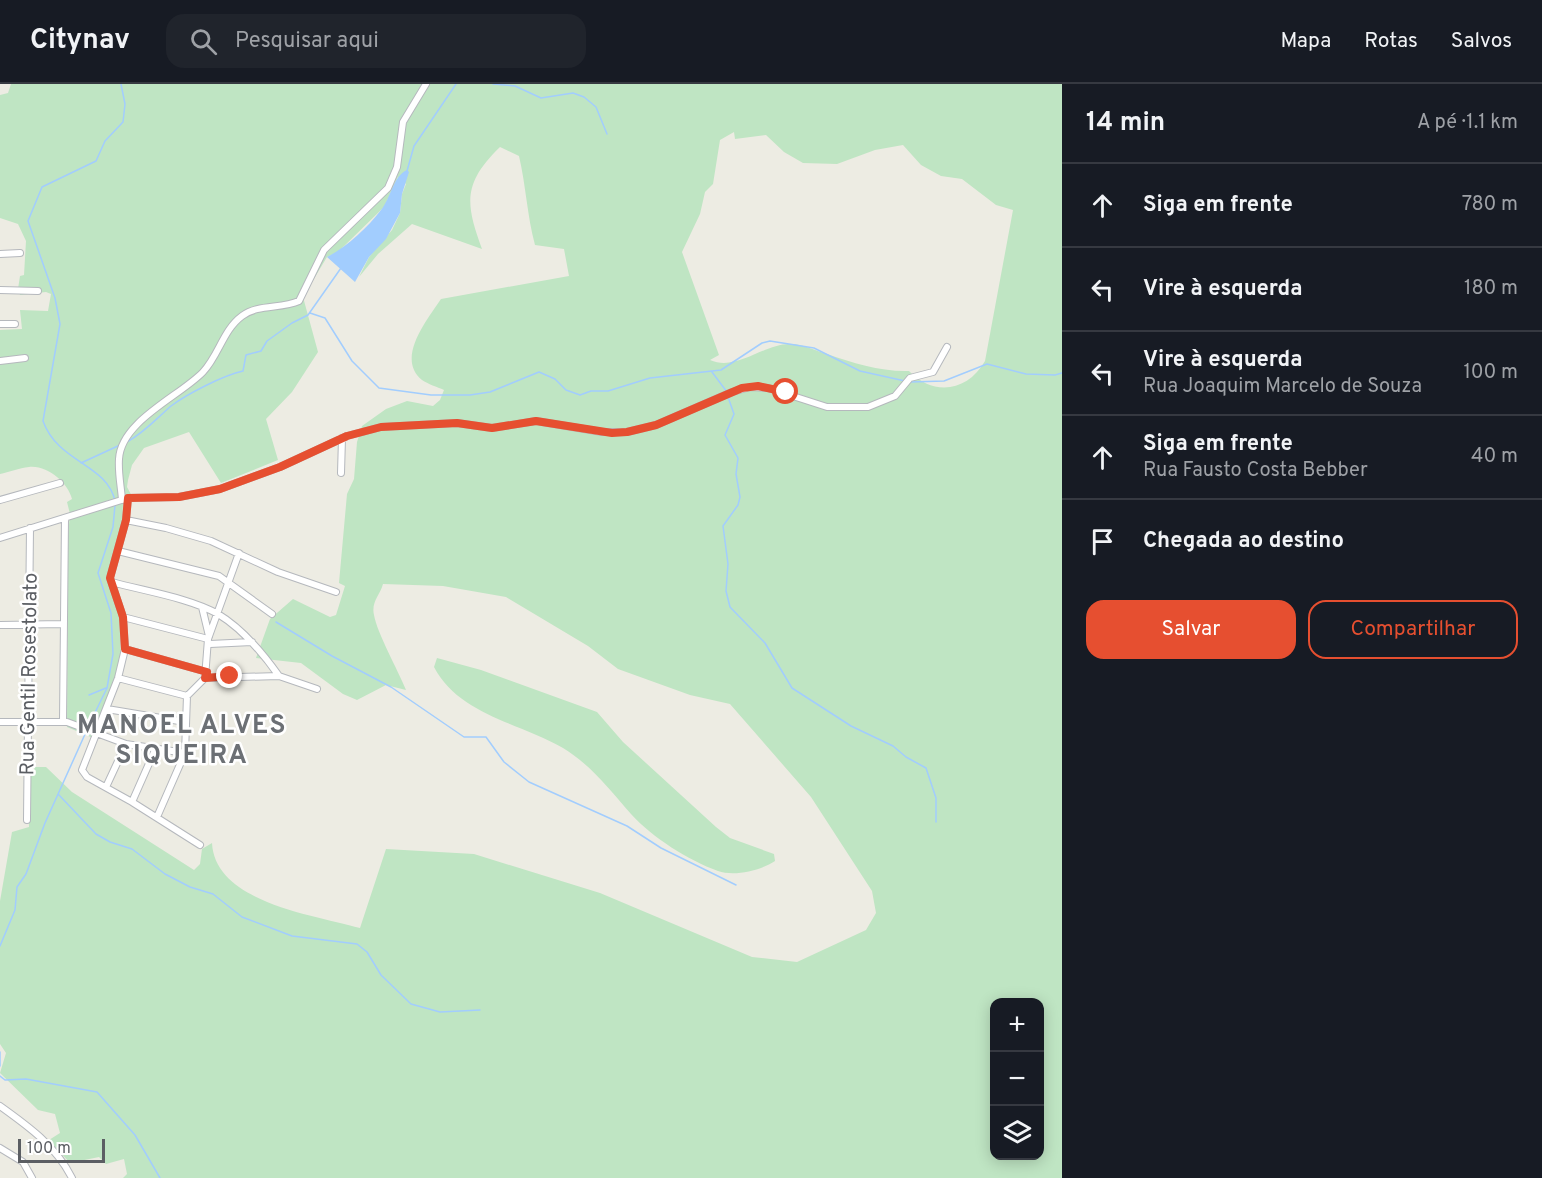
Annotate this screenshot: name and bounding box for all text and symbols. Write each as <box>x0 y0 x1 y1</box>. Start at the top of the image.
search box <box>166 14 586 68</box>
text: Citynav <box>30 23 130 59</box>
icon: search <box>187 25 220 58</box>
text: Pesquisar aqui <box>235 28 379 55</box>
text: Mapa <box>1281 28 1331 55</box>
text: Rotas <box>1364 28 1418 55</box>
text: Salvos <box>1451 28 1512 55</box>
text: 14 min <box>1086 107 1165 140</box>
text: A pé · 1.1 km <box>1417 110 1518 136</box>
icon: ahead <box>1086 189 1119 222</box>
text: Siga em frente <box>1143 192 1293 219</box>
text: 780 m <box>1462 192 1518 218</box>
icon: left <box>1086 273 1119 306</box>
text: Vire à esquerda <box>1143 276 1302 303</box>
text: 180 m <box>1464 276 1518 302</box>
text: Vire à esquerda <box>1143 347 1302 374</box>
icon: left <box>1086 357 1119 390</box>
text: 100 m <box>1463 360 1518 386</box>
text: Rua Joaquim Marcelo de Souza <box>1143 374 1422 400</box>
route start <box>772 378 798 404</box>
text: Siga em frente <box>1143 431 1293 458</box>
icon: ahead <box>1086 441 1119 474</box>
text: 40 m <box>1471 444 1518 470</box>
text: Rua Fausto Costa Bebber <box>1143 458 1368 484</box>
icon: arrive <box>1086 525 1119 558</box>
text: Chegada ao destino <box>1143 528 1344 555</box>
street label: Rua Gentil Rosestolato <box>15 572 45 776</box>
button: Salvar <box>1086 600 1296 659</box>
button: Compartilhar <box>1308 600 1518 659</box>
route end <box>216 662 242 688</box>
district label: MANOEL ALVES SIQUEIRA <box>77 710 287 773</box>
map controls <box>990 998 1044 1160</box>
button: + <box>990 998 1044 1052</box>
button: − <box>990 1052 1044 1106</box>
button: layers <box>990 1106 1044 1160</box>
scale bar <box>18 1136 105 1164</box>
text: 100 m <box>27 1139 71 1159</box>

